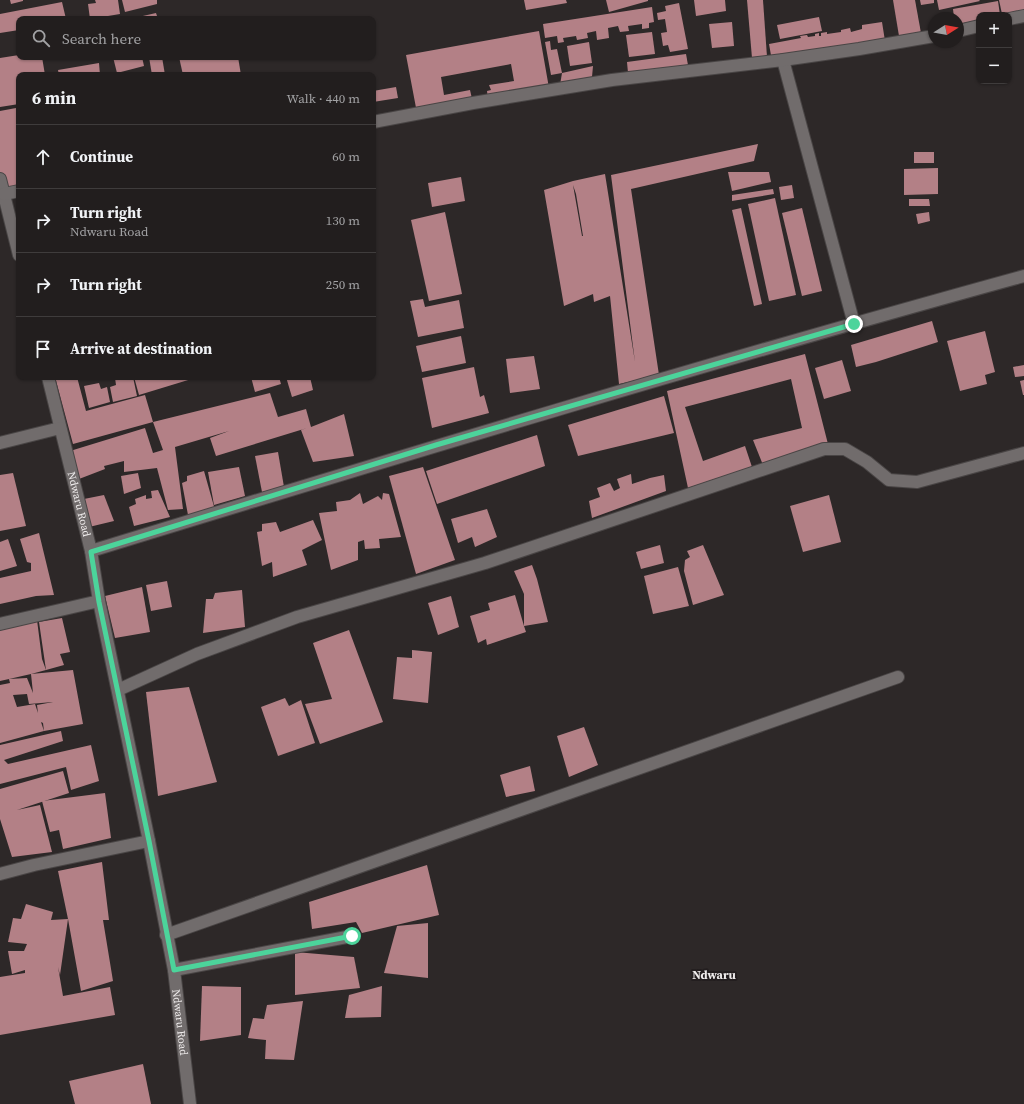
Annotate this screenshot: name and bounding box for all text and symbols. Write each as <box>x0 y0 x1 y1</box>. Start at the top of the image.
north arrow <box>928 12 964 48</box>
map controls <box>976 12 1012 84</box>
button: + <box>976 12 1012 48</box>
search box <box>16 16 376 60</box>
icon: search <box>30 27 52 49</box>
text: Search here <box>62 28 141 49</box>
button: − <box>976 48 1012 84</box>
text: 6 min <box>32 86 76 110</box>
text: Walk · 440 m <box>287 90 360 107</box>
icon: ahead <box>32 146 54 168</box>
text: Continue <box>70 146 133 167</box>
text: 60 m <box>332 148 360 165</box>
text: Turn right <box>70 202 142 223</box>
icon: right <box>32 210 54 232</box>
text: 130 m <box>326 212 360 229</box>
text: Ndwaru Road <box>70 223 148 240</box>
icon: right <box>32 274 54 296</box>
text: Turn right <box>70 274 142 295</box>
text: 250 m <box>326 276 360 293</box>
route end <box>845 315 863 333</box>
icon: arrive <box>32 338 54 360</box>
text: Arrive at destination <box>70 338 212 359</box>
street label: Ndwaru Road <box>64 470 95 539</box>
route start <box>343 927 361 945</box>
district label: Ndwaru <box>692 967 737 983</box>
street label: Ndwaru Road <box>169 988 192 1057</box>

